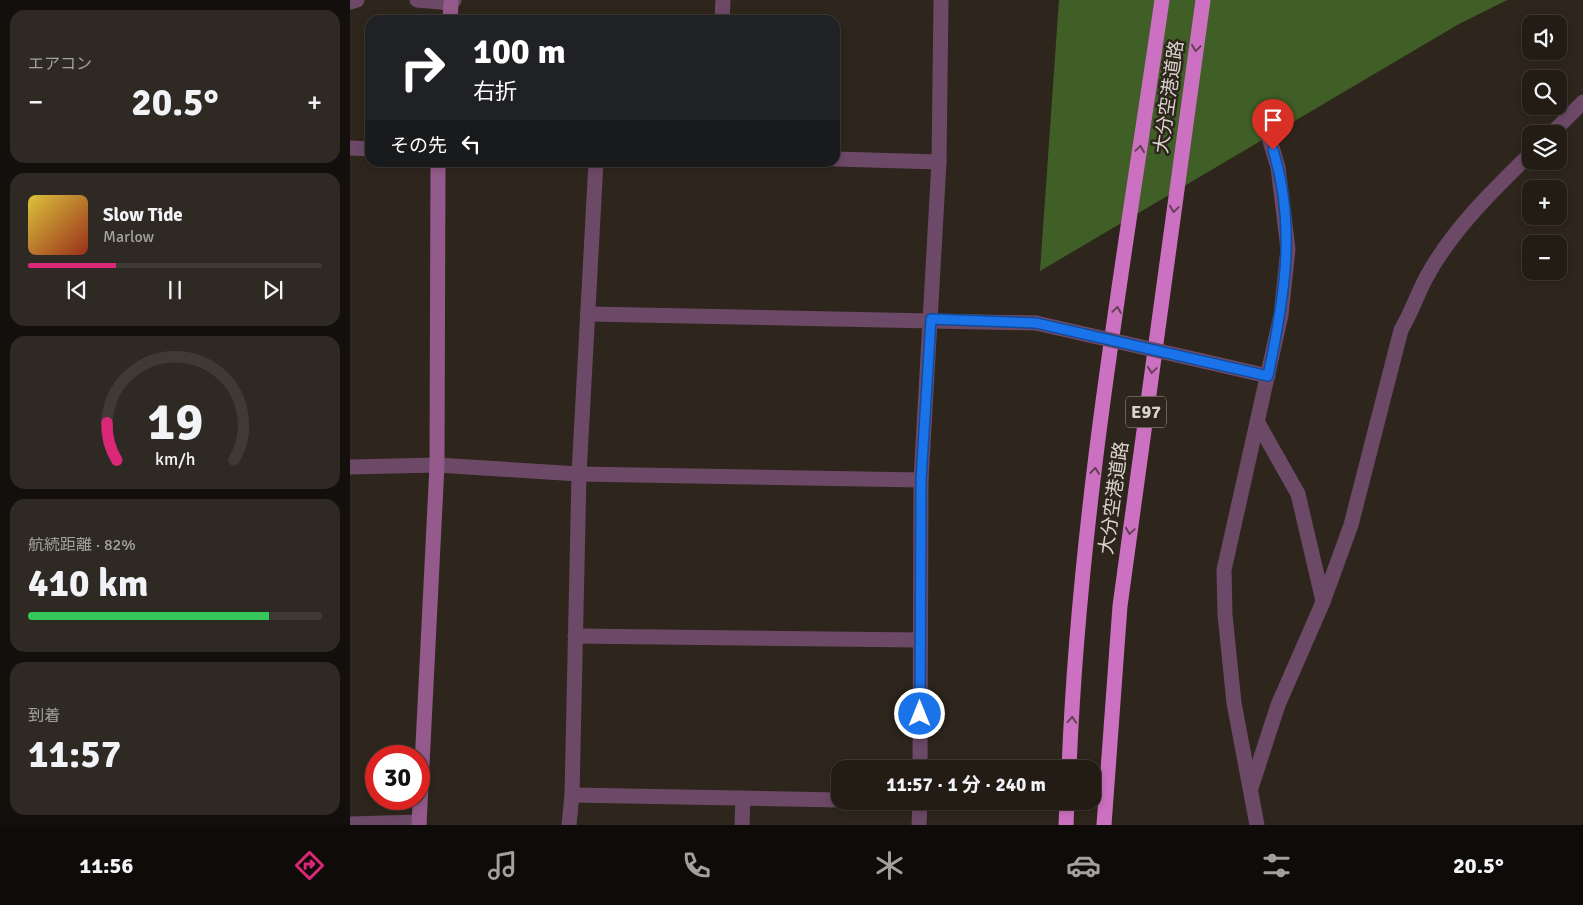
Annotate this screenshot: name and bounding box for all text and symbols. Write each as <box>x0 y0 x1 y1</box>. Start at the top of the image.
map controls <box>1522 15 1567 280</box>
button: sound <box>1522 15 1567 60</box>
text: 100 m <box>473 30 566 73</box>
icon: right <box>390 35 455 100</box>
street label: 大分空港道路 <box>1149 39 1189 155</box>
one-way arrow <box>1192 44 1202 53</box>
text: エアコン <box>28 54 92 74</box>
button: search <box>1522 70 1567 115</box>
text: 右折 <box>473 78 517 105</box>
text: 20.5° <box>131 79 219 126</box>
text: − <box>28 85 43 119</box>
text: + <box>307 85 322 119</box>
pin <box>1252 99 1294 150</box>
icon: arrive <box>1259 106 1287 134</box>
button: layers <box>1522 125 1567 170</box>
icon: left <box>457 130 485 158</box>
text: その先 <box>390 134 447 158</box>
one-way arrow <box>1135 145 1145 154</box>
button: + <box>1522 180 1567 225</box>
text: Slow Tide <box>103 203 183 227</box>
one-way arrow <box>1169 206 1180 214</box>
text: Marlow <box>103 227 154 247</box>
button: − <box>1522 235 1567 280</box>
icon: previous <box>63 276 91 304</box>
icon: pause <box>161 276 189 304</box>
icon: next <box>259 276 287 304</box>
one-way arrow <box>1111 306 1121 315</box>
one-way arrow <box>1147 366 1157 374</box>
text: 19 <box>147 390 203 454</box>
road number: E97 <box>1126 397 1166 428</box>
street label: 大分空港道路 <box>1094 440 1134 556</box>
text: km/h <box>155 448 195 470</box>
one-way arrow <box>1089 467 1100 475</box>
one-way arrow <box>1125 528 1136 536</box>
text: 航続距離 · 82% <box>28 535 136 555</box>
text: 410 km <box>28 560 149 607</box>
position arrow <box>893 687 945 739</box>
text: 到着 <box>28 706 60 726</box>
one-way arrow <box>1066 716 1077 724</box>
text: 11:57 <box>28 731 121 778</box>
speed limit sign: 30 <box>365 745 430 810</box>
text: 11:57 · 1 分 · 240 m <box>886 773 1046 797</box>
icon: directions <box>292 848 327 883</box>
icon: music <box>485 848 520 883</box>
icon: phone <box>679 848 714 883</box>
icon: climate <box>872 848 907 883</box>
icon: car <box>1066 848 1101 883</box>
icon: filters <box>1259 848 1294 883</box>
text: 11:56 <box>79 852 133 879</box>
text: 20.5° <box>1453 852 1504 879</box>

